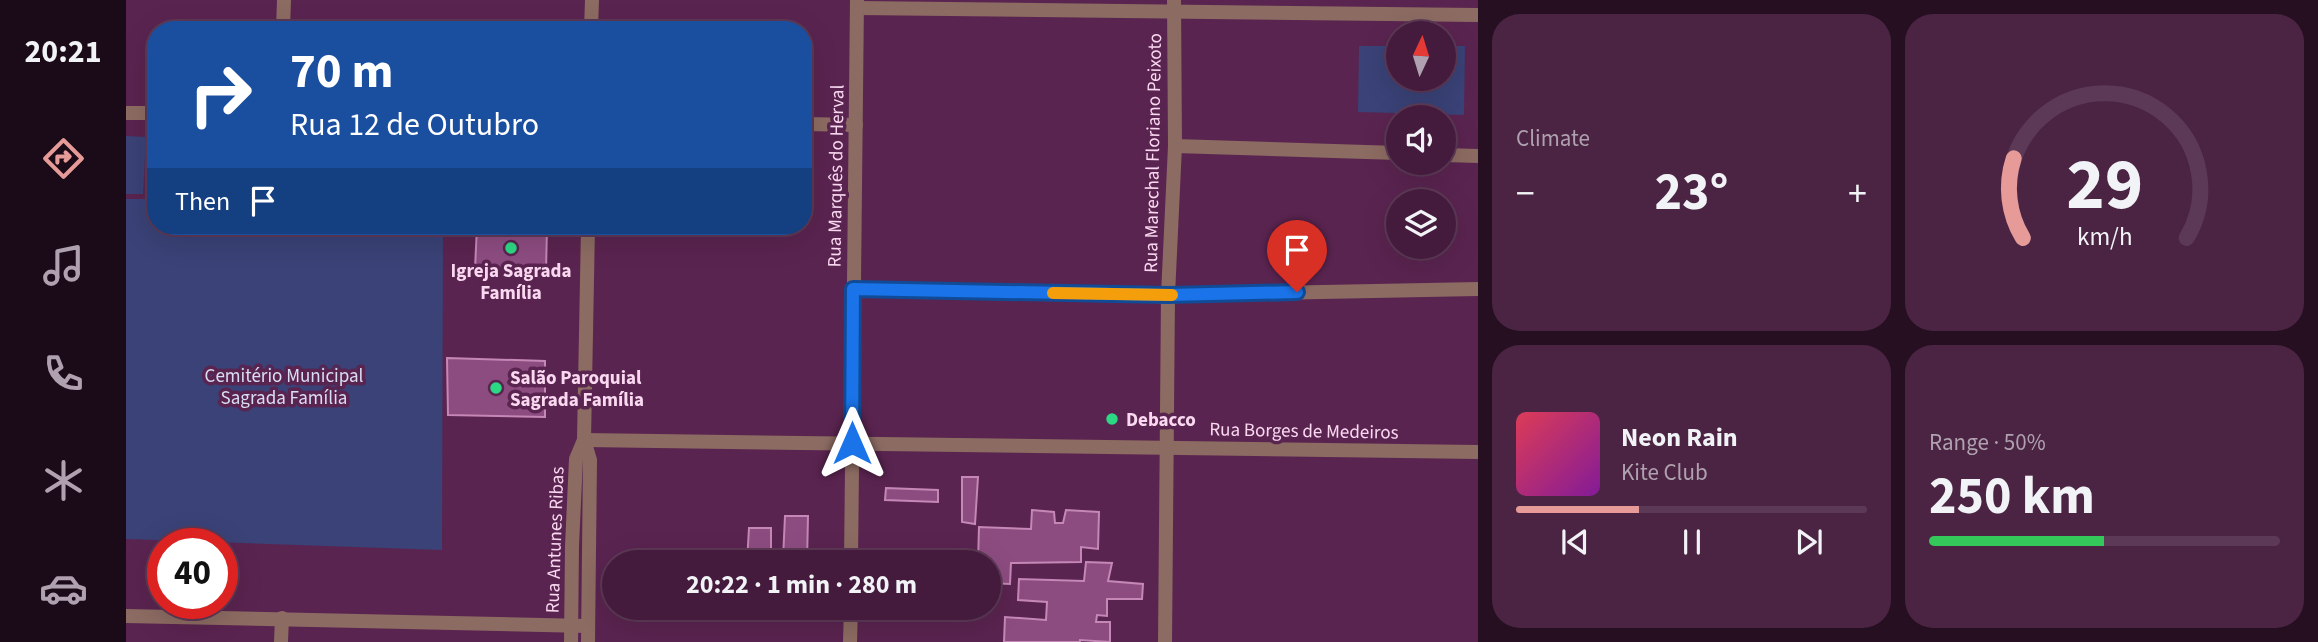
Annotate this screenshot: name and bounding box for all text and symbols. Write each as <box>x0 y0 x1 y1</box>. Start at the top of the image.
north arrow <box>1386 21 1456 91</box>
map controls <box>1386 21 1456 259</box>
text: 20:21 <box>24 29 102 75</box>
street label: Rua Marechal Floriano Peixoto <box>1138 33 1169 273</box>
text: 70 m <box>290 37 394 107</box>
icon: right <box>175 49 266 140</box>
street label: Rua Marquês do Herval <box>821 84 852 268</box>
text: Rua 12 de Outubro <box>290 102 539 148</box>
button: sound <box>1386 105 1456 175</box>
text: Climate <box>1516 122 1590 155</box>
icon: directions <box>39 134 88 183</box>
text: 29 <box>2066 134 2143 238</box>
text: 23° <box>1655 156 1728 230</box>
text: − <box>1516 167 1535 221</box>
text: + <box>1848 167 1867 221</box>
icon: arrive <box>244 182 282 220</box>
text: Then <box>175 183 230 220</box>
button: layers <box>1386 189 1456 259</box>
text: km/h <box>2077 219 2132 255</box>
pin <box>1267 220 1327 292</box>
icon: arrive <box>1278 231 1316 269</box>
marker: Igreja Sagrada Família <box>503 240 519 256</box>
icon: music <box>39 241 88 290</box>
place label: Igreja Sagrada Família <box>451 258 571 307</box>
icon: phone <box>39 349 88 398</box>
park label: Cemitério Municipal Sagrada Família <box>205 363 364 412</box>
place label: Salão Paroquial Sagrada Família <box>510 365 644 414</box>
marker: Salão Paroquial Sagrada Família <box>488 380 504 396</box>
position arrow <box>815 406 889 480</box>
place label: Debacco <box>1126 407 1196 434</box>
marker: Debacco <box>1104 411 1120 427</box>
street label: Rua Borges de Medeiros <box>1209 416 1399 447</box>
text: Neon Rain <box>1621 419 1738 456</box>
text: Range · 50% <box>1929 426 2046 459</box>
icon: climate <box>39 456 88 505</box>
text: Kite Club <box>1621 456 1708 489</box>
text: 250 km <box>1929 460 2095 534</box>
street label: Rua Antunes Ribas <box>539 466 572 614</box>
icon: previous <box>1556 523 1594 561</box>
icon: pause <box>1673 523 1711 561</box>
icon: next <box>1790 523 1828 561</box>
speed limit sign: 40 <box>147 528 238 619</box>
icon: car <box>39 564 88 613</box>
text: 20:22 · 1 min · 280 m <box>686 566 917 603</box>

